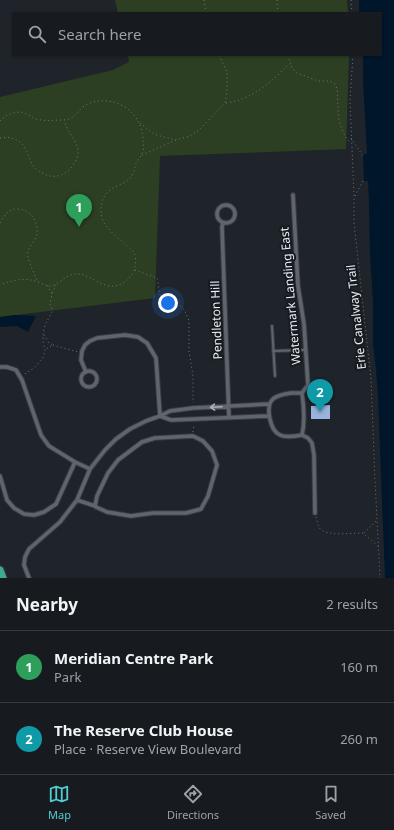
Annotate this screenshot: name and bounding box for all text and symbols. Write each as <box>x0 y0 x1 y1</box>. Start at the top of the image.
search box <box>12 12 382 56</box>
icon: search <box>26 23 48 45</box>
text: Search here <box>58 24 141 44</box>
pin: 1 <box>66 194 92 227</box>
street label: Watermark Landing East <box>275 226 305 366</box>
street label: Erie Canalway Trail <box>342 264 370 370</box>
street label: Pendleton Hill <box>206 280 226 360</box>
your location <box>158 293 178 313</box>
pin: 2 <box>307 379 333 412</box>
one-way arrow <box>210 403 223 410</box>
text: Nearby <box>16 593 78 616</box>
text: 2 results <box>326 595 378 613</box>
text: Meridian Centre Park <box>54 648 213 668</box>
text: 1 <box>25 658 33 676</box>
text: 160 m <box>340 658 378 676</box>
text: Park <box>54 668 81 686</box>
text: The Reserve Club House <box>54 720 233 740</box>
text: 2 <box>25 730 33 748</box>
text: 260 m <box>340 730 378 748</box>
text: Place · Reserve View Boulevard <box>54 740 242 758</box>
tab: Map <box>48 783 71 822</box>
tab: Directions <box>167 783 219 822</box>
tab: Saved <box>315 783 346 822</box>

